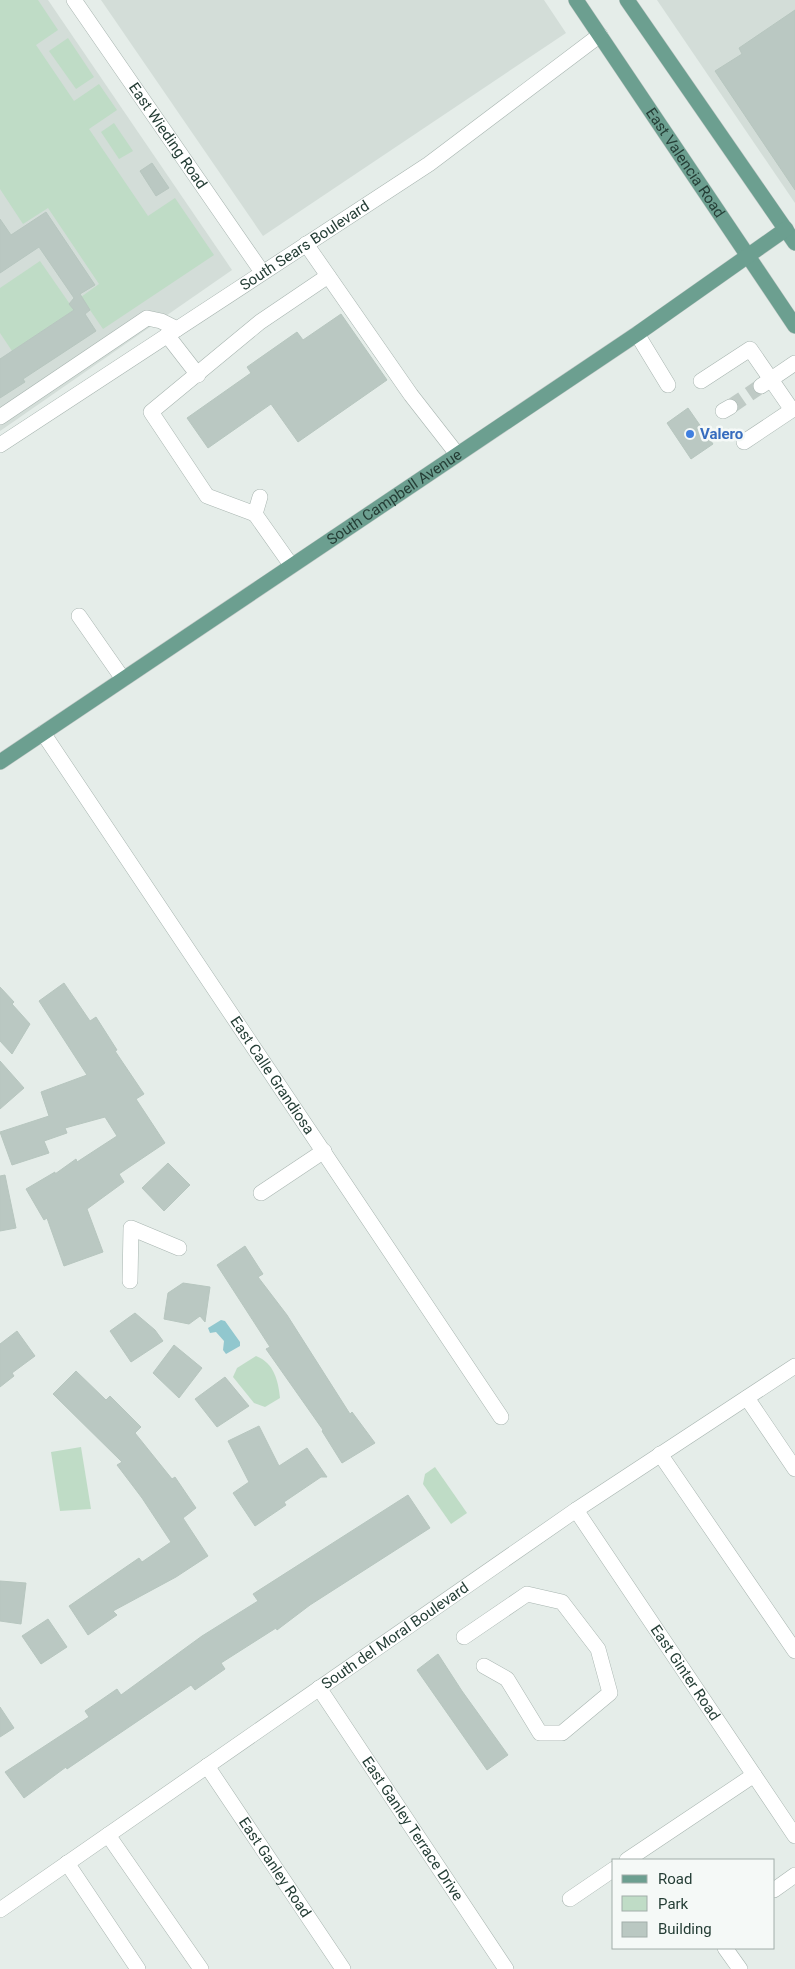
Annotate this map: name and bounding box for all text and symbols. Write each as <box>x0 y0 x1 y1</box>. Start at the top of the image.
street label: East Wieding Road <box>125 79 211 192</box>
street label: East Valencia Road <box>642 104 729 221</box>
street label: South Sears Boulevard <box>237 197 372 294</box>
place label: Valero <box>700 425 743 443</box>
marker: Valero <box>684 428 696 440</box>
street label: South Campbell Avenue <box>323 445 465 549</box>
street label: East Calle Grandiosa <box>226 1013 318 1138</box>
street label: South del Moral Boulevard <box>318 1578 472 1693</box>
street label: East Ginter Road <box>647 1621 724 1724</box>
street label: East Ganley Terrace Drive <box>358 1753 467 1904</box>
street label: East Ganley Road <box>235 1814 315 1921</box>
legend <box>612 1859 775 1949</box>
text: Road <box>658 1870 692 1888</box>
text: Park <box>658 1895 689 1913</box>
text: Building <box>658 1920 712 1938</box>

